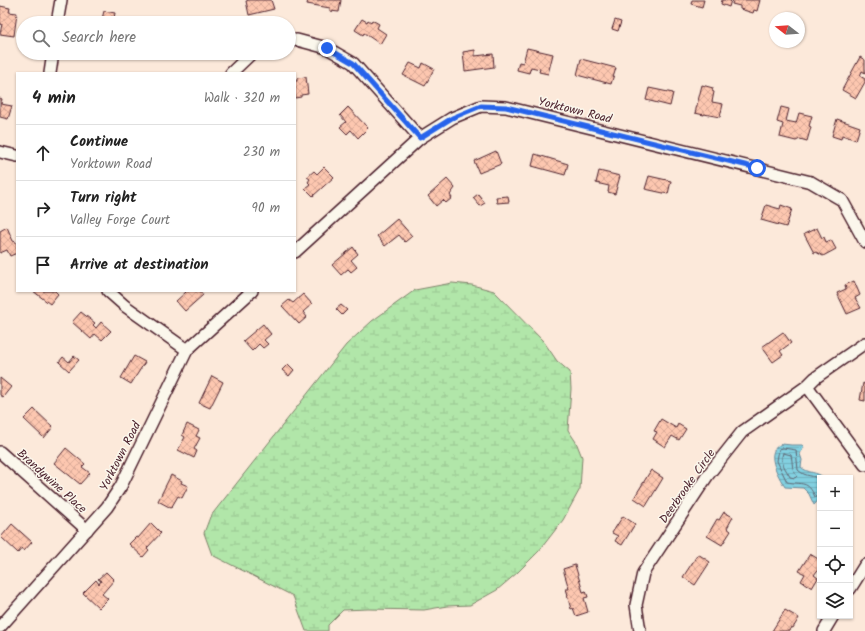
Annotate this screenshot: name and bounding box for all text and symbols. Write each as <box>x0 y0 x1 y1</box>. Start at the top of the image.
north arrow <box>769 12 805 48</box>
search box <box>16 16 296 60</box>
text: Search here <box>62 26 136 50</box>
icon: search <box>30 27 52 49</box>
route end <box>318 39 336 57</box>
text: 4 min <box>32 85 76 112</box>
text: Walk · 320 m <box>204 88 280 109</box>
street label: Yorktown Road <box>536 92 615 129</box>
text: Continue <box>70 130 128 154</box>
icon: ahead <box>32 142 54 164</box>
text: 230 m <box>243 142 280 163</box>
text: Yorktown Road <box>70 154 152 175</box>
route start <box>748 159 766 177</box>
text: Turn right <box>70 186 137 210</box>
icon: right <box>32 198 54 220</box>
text: 90 m <box>252 198 280 219</box>
text: Valley Forge Court <box>70 210 170 231</box>
text: Arrive at destination <box>70 253 209 277</box>
icon: arrive <box>32 254 54 276</box>
street label: Yorktown Road <box>95 417 146 494</box>
street label: Brandywine Place <box>12 445 91 518</box>
street label: Deerbrooke Circle <box>655 445 721 527</box>
map controls <box>817 475 853 619</box>
button: + <box>817 475 853 511</box>
button: − <box>817 511 853 547</box>
button: locate <box>817 547 853 583</box>
button: layers <box>817 583 853 619</box>

